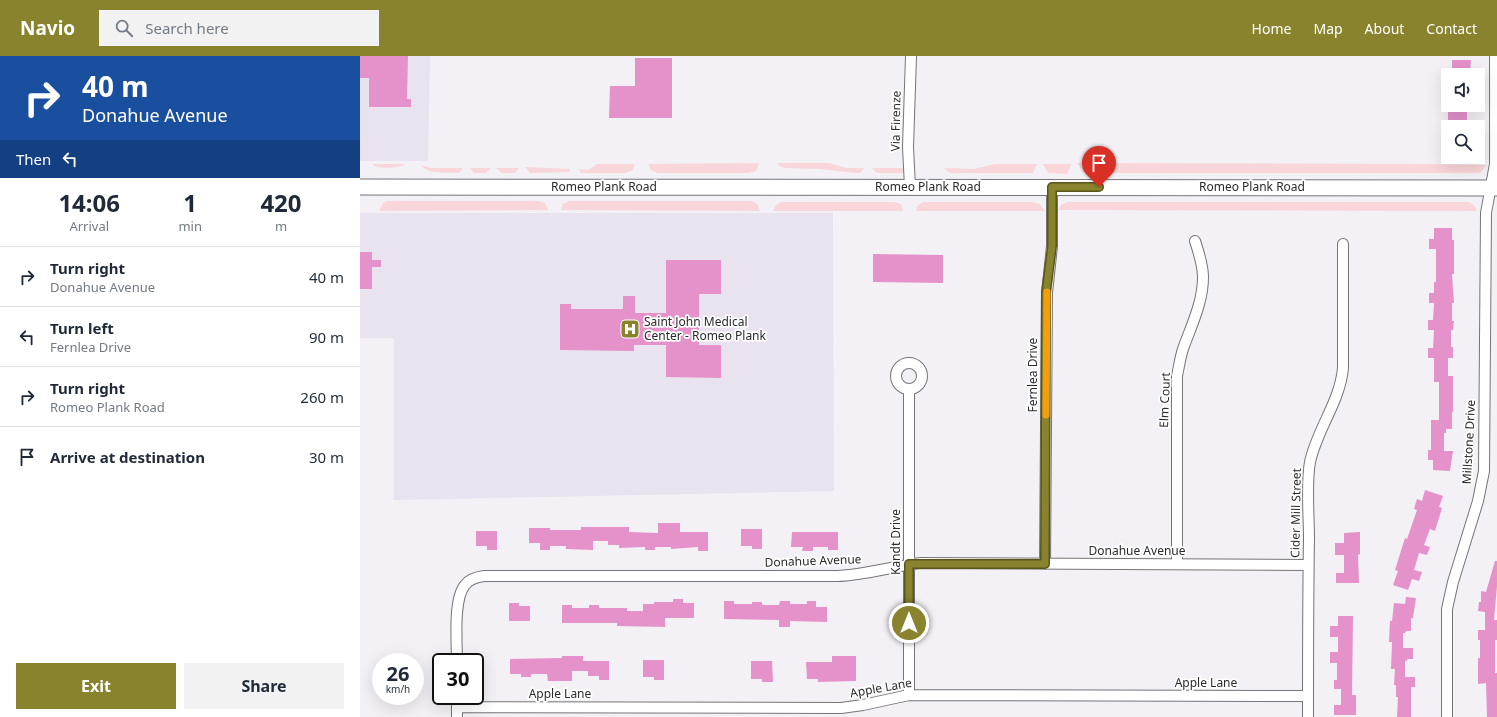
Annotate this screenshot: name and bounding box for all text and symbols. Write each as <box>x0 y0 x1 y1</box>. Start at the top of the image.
search box <box>99 10 379 46</box>
text: Navio <box>20 15 75 41</box>
icon: search <box>113 17 135 39</box>
text: Search here <box>145 18 229 38</box>
text: Home <box>1252 19 1291 38</box>
text: Map <box>1313 19 1343 38</box>
text: About <box>1365 19 1404 38</box>
text: Contact <box>1426 19 1477 38</box>
text: 40 m <box>82 67 149 105</box>
map controls <box>1441 68 1485 164</box>
button: sound <box>1441 68 1485 112</box>
icon: right <box>16 72 68 124</box>
street label: Via Firenze <box>886 90 905 152</box>
text: Donahue Avenue <box>82 103 228 127</box>
button: search <box>1441 120 1485 164</box>
pin <box>1082 146 1116 187</box>
icon: left <box>59 148 81 170</box>
text: Then <box>16 149 51 169</box>
icon: arrive <box>1088 152 1110 174</box>
street label: Romeo Plank Road <box>551 178 657 195</box>
street label: Romeo Plank Road <box>875 178 981 195</box>
street label: Romeo Plank Road <box>1199 178 1305 195</box>
text: 14:06 <box>58 186 120 219</box>
text: 1 <box>183 186 197 219</box>
text: 420 <box>260 186 302 219</box>
text: Arrival <box>69 217 109 235</box>
text: min <box>178 217 202 235</box>
text: m <box>275 217 287 235</box>
text: Turn right <box>50 258 125 278</box>
icon: right <box>16 266 38 288</box>
text: 40 m <box>309 267 344 287</box>
text: Donahue Avenue <box>50 278 155 296</box>
place label: Saint John Medical Center - Romeo Plank <box>644 313 767 344</box>
text: Turn left <box>50 318 114 338</box>
hospital icon: Saint John Medical Center - Romeo Plank <box>619 318 641 340</box>
icon: left <box>16 326 38 348</box>
text: 90 m <box>309 327 344 347</box>
street label: Fernlea Drive <box>1024 337 1041 412</box>
text: Fernlea Drive <box>50 338 131 356</box>
street label: Elm Court <box>1155 371 1174 428</box>
text: Turn right <box>50 378 125 398</box>
icon: right <box>16 386 38 408</box>
text: 260 m <box>300 387 344 407</box>
text: Romeo Plank Road <box>50 398 165 416</box>
street label: Millstone Drive <box>1458 399 1479 485</box>
icon: arrive <box>16 446 38 468</box>
text: Arrive at destination <box>50 447 205 467</box>
text: 30 m <box>309 447 344 467</box>
street label: Cider Mill Street <box>1286 467 1305 558</box>
street label: Kandt Drive <box>887 509 904 575</box>
street label: Donahue Avenue <box>1088 542 1186 559</box>
street label: Donahue Avenue <box>764 550 862 571</box>
position arrow <box>888 602 930 644</box>
speed limit sign: 30 <box>432 653 484 705</box>
text: 26 <box>387 660 409 687</box>
button: Exit <box>16 663 176 709</box>
button: Share <box>184 663 344 709</box>
street label: Apple Lane <box>849 674 913 701</box>
street label: Apple Lane <box>1175 674 1238 691</box>
text: km/h <box>386 682 410 696</box>
street label: Apple Lane <box>529 685 592 702</box>

